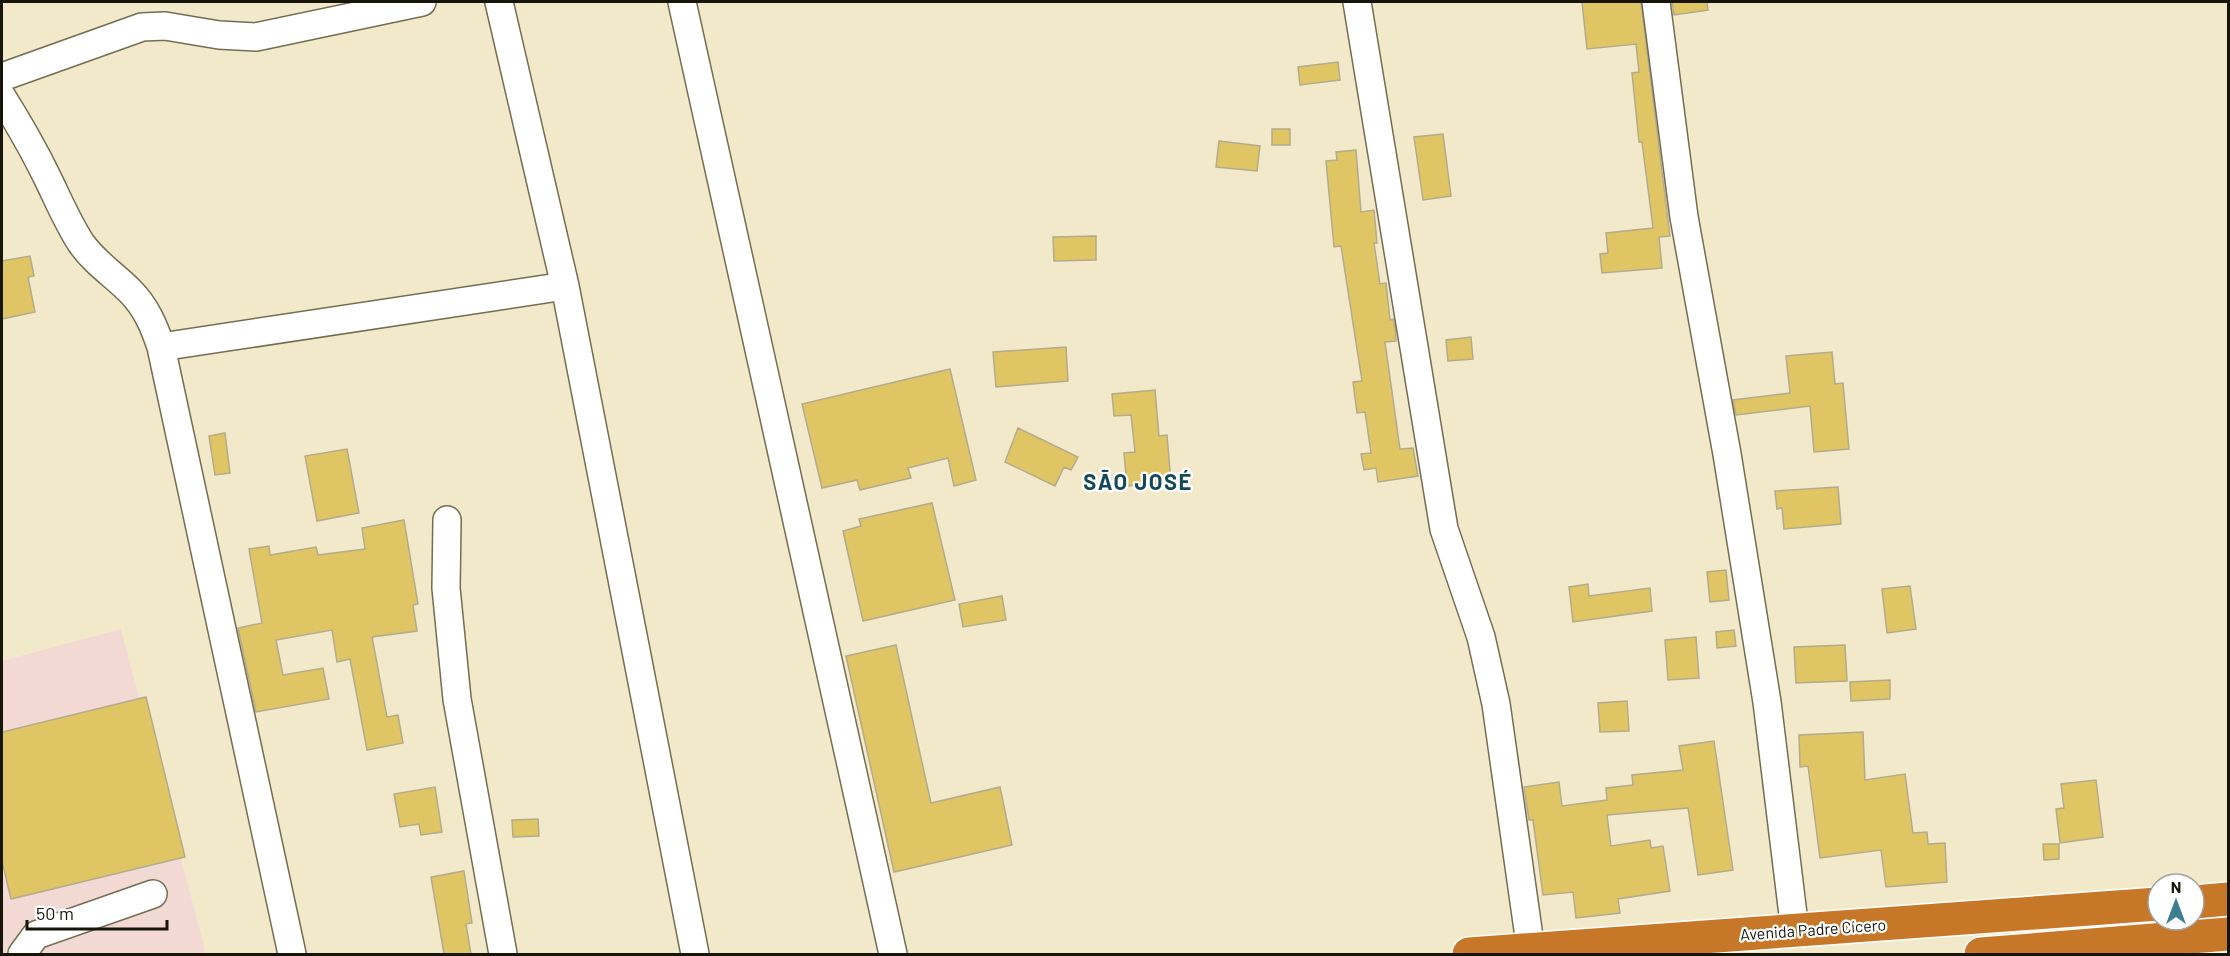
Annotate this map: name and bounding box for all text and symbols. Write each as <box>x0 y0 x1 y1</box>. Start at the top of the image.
district label: SÃO JOSÉ <box>1083 468 1193 494</box>
north arrow <box>2146 872 2206 932</box>
text: N <box>2171 877 2181 896</box>
scale bar <box>27 893 166 931</box>
text: 50 m <box>36 902 74 924</box>
street label: Avenida Padre Cícero <box>1739 914 1887 944</box>

